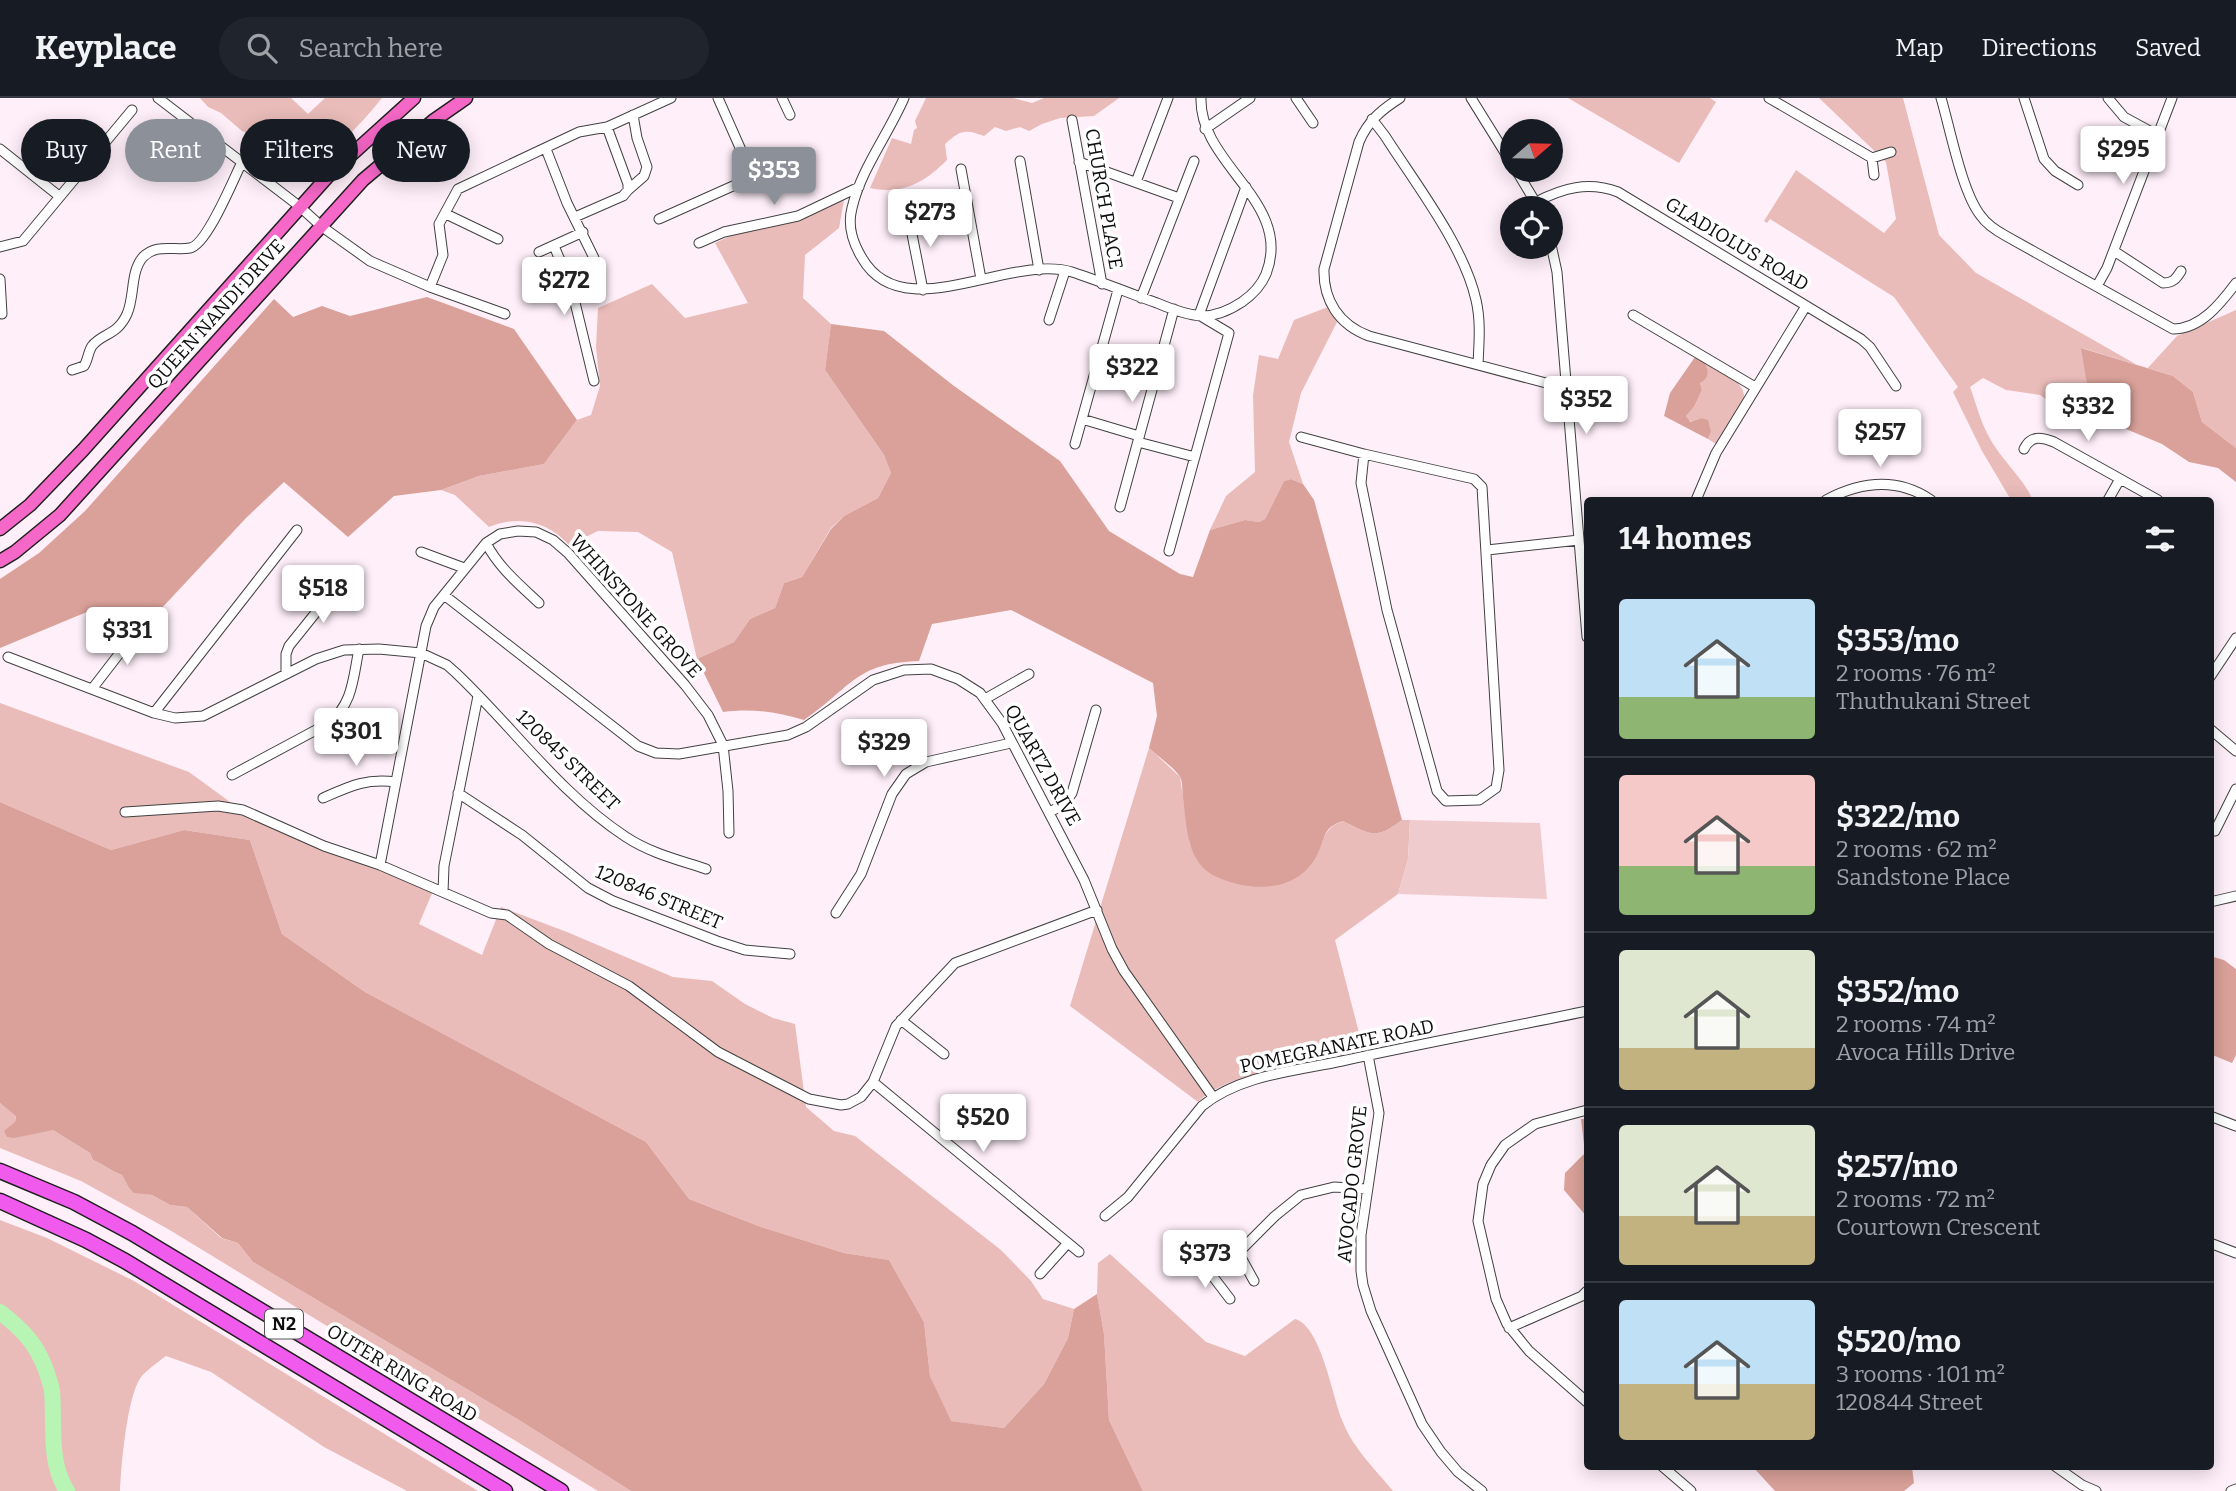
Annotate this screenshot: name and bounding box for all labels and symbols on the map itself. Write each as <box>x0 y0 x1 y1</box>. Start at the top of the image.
north arrow <box>1500 119 1563 182</box>
pin: $295 <box>2082 126 2164 186</box>
street label: CHURCH PLACE <box>1080 127 1128 271</box>
pin: $353 <box>733 148 815 207</box>
pin: $273 <box>889 190 971 249</box>
street label: GLADIOLUS ROAD <box>1661 192 1813 296</box>
street label: QUEEN NANDI DRIVE <box>142 234 290 394</box>
pin: $272 <box>523 258 605 317</box>
pin: $322 <box>1091 344 1173 404</box>
pin: $352 <box>1545 376 1627 436</box>
pin: $332 <box>2047 384 2129 443</box>
pin: $257 <box>1839 410 1921 469</box>
street label: WHINSTONE GROVE <box>565 529 707 683</box>
pin: $518 <box>282 566 364 625</box>
pin: $331 <box>86 608 168 667</box>
street label: QUARTZ DRIVE <box>1000 700 1086 830</box>
street label: 120845 STREET <box>512 705 624 815</box>
pin: $301 <box>315 708 397 768</box>
pin: $329 <box>843 720 925 779</box>
street label: 120846 STREET <box>592 860 726 934</box>
street label: POMEGRANATE ROAD <box>1238 1014 1436 1078</box>
pin: $520 <box>942 1094 1024 1154</box>
street label: AVOCADO GROVE <box>1332 1104 1372 1264</box>
pin: $373 <box>1164 1230 1246 1290</box>
road number: N2 <box>265 1310 303 1338</box>
street label: OUTER RING ROAD <box>323 1319 481 1427</box>

